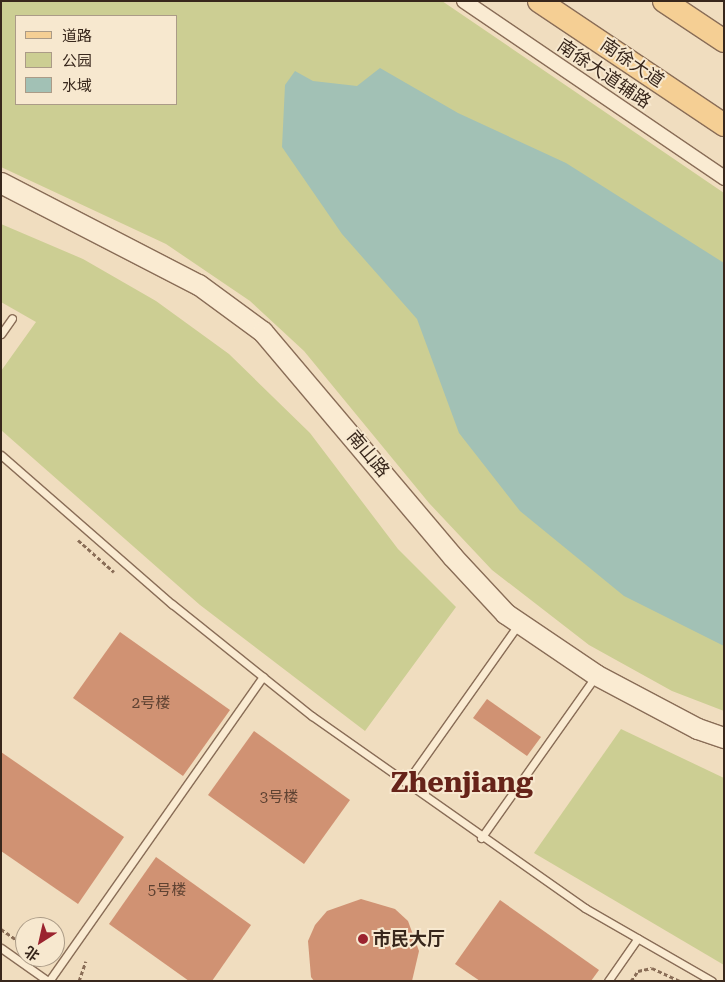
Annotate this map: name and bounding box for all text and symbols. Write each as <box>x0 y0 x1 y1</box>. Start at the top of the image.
legend <box>15 15 178 105</box>
text: 道路 <box>62 27 92 45</box>
street label: 南徐大道 <box>596 34 668 92</box>
street label: 南徐大道辅路 <box>553 35 655 113</box>
text: 公园 <box>62 52 92 70</box>
text: 水域 <box>62 77 92 95</box>
street label: 南山路 <box>342 426 394 482</box>
house number: 2号楼 <box>132 695 170 713</box>
district label: Zhenjiang <box>391 766 533 800</box>
house number: 3号楼 <box>260 789 298 807</box>
house number: 5号楼 <box>148 882 186 900</box>
north arrow <box>15 917 65 967</box>
place label: 市民大厅 <box>373 928 445 950</box>
marker: 市民大厅 <box>357 933 369 945</box>
text: 北 <box>22 943 42 964</box>

